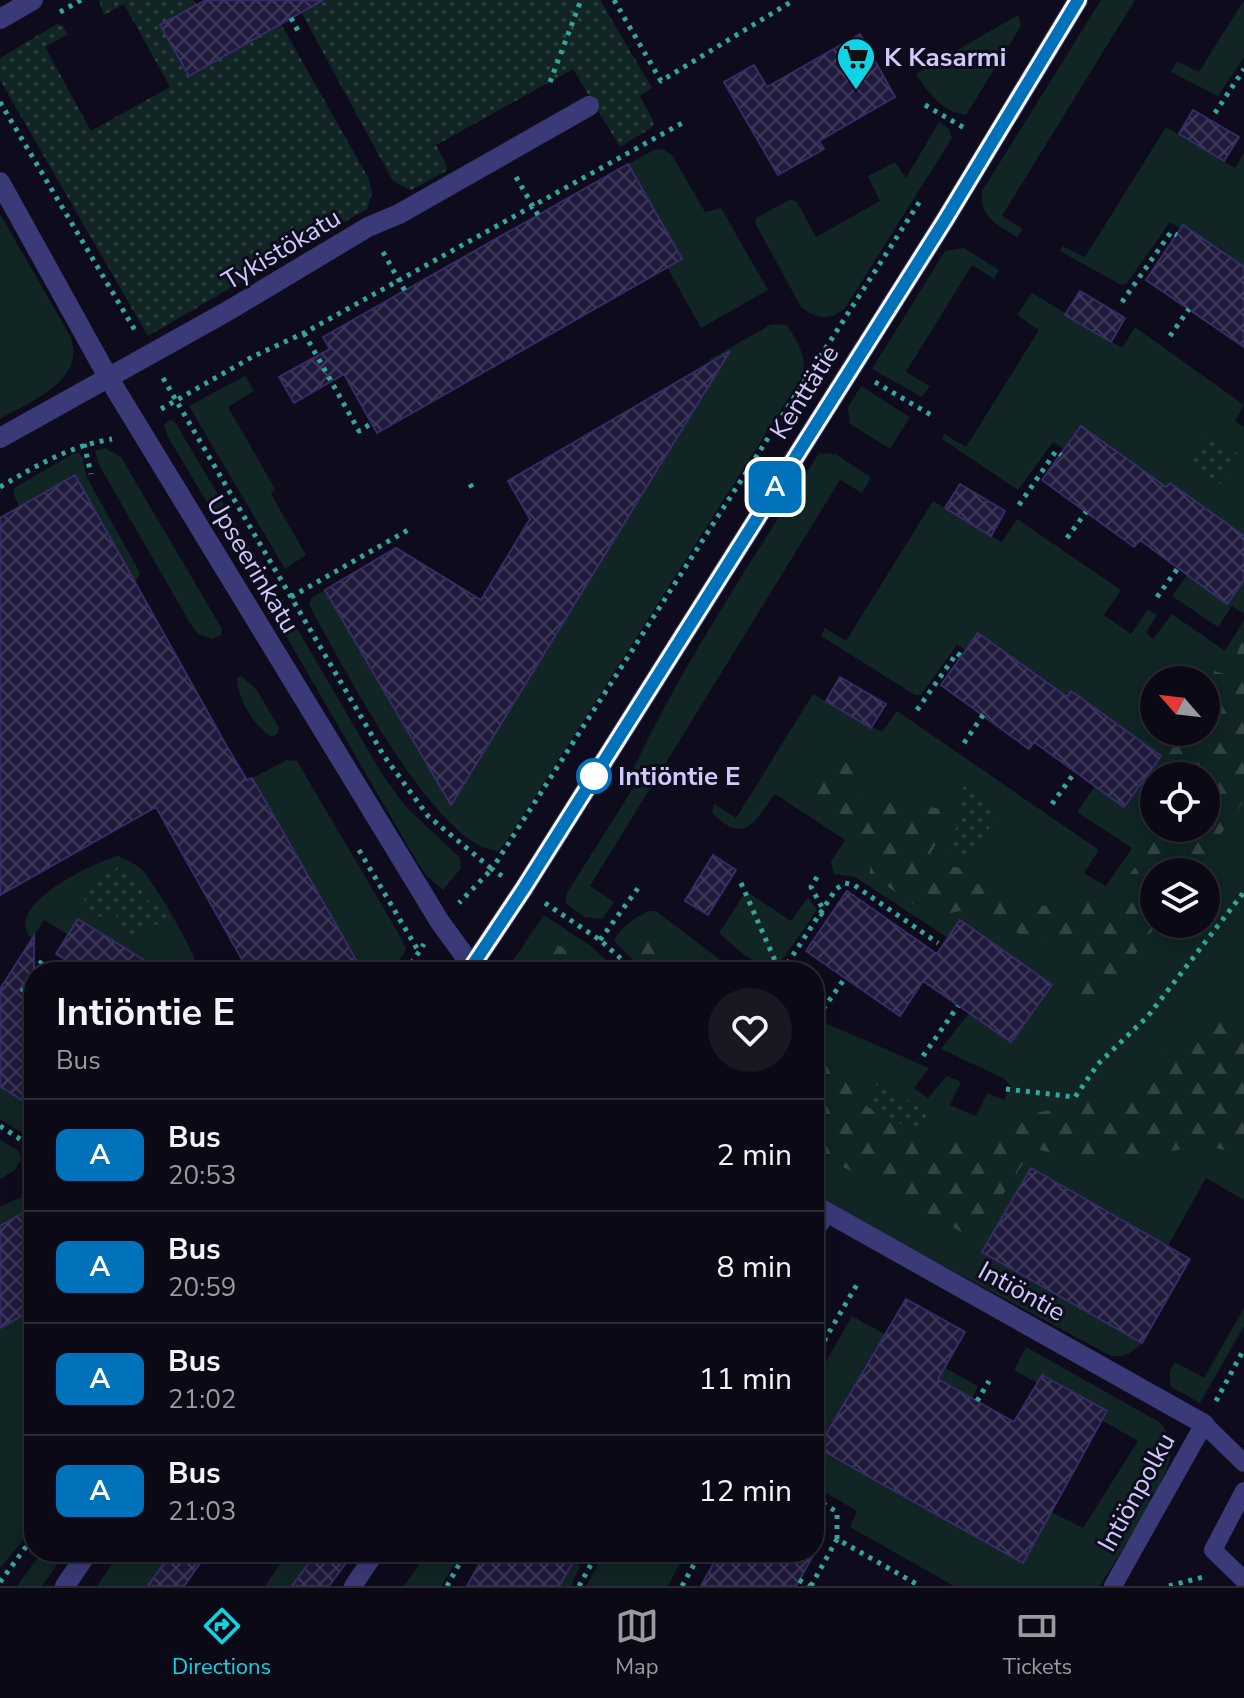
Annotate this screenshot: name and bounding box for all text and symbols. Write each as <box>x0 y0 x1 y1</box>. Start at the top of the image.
supermarket icon: K Kasarmi <box>835 36 877 91</box>
place label: K Kasarmi <box>884 40 1006 75</box>
street label: Tykistökatu <box>215 200 347 299</box>
street label: Kenttätie <box>762 338 847 446</box>
line badge: A <box>749 461 801 513</box>
text: A <box>765 468 785 506</box>
street label: Upseerinkatu <box>198 489 307 640</box>
north arrow <box>1140 666 1220 746</box>
map controls <box>1140 666 1220 938</box>
marker: Intiöntie E <box>577 759 611 793</box>
place label: Intiöntie E <box>618 759 741 794</box>
button: locate <box>1140 762 1220 842</box>
button: layers <box>1140 858 1220 938</box>
text: Intiöntie E <box>56 987 235 1038</box>
button: heart <box>708 988 792 1072</box>
text: Bus <box>56 1043 101 1078</box>
text: Bus <box>168 1117 221 1158</box>
text: 2 min <box>717 1135 792 1176</box>
text: A <box>90 1136 110 1174</box>
text: 20:53 <box>168 1158 236 1193</box>
text: Bus <box>168 1229 221 1270</box>
text: 8 min <box>717 1247 792 1288</box>
text: A <box>90 1248 110 1286</box>
street label: Intiöntie <box>972 1253 1072 1330</box>
text: 20:59 <box>168 1270 236 1305</box>
text: Bus <box>168 1341 221 1382</box>
text: 11 min <box>699 1359 792 1400</box>
text: A <box>90 1360 110 1398</box>
text: 21:02 <box>168 1382 236 1417</box>
street label: Intiönpolku <box>1089 1427 1183 1558</box>
text: Bus <box>168 1453 221 1494</box>
text: 12 min <box>699 1471 792 1512</box>
text: A <box>90 1472 110 1510</box>
text: 21:03 <box>168 1494 236 1529</box>
tab: Directions <box>172 1604 271 1682</box>
tab: Map <box>615 1604 659 1682</box>
tab: Tickets <box>1003 1604 1072 1682</box>

